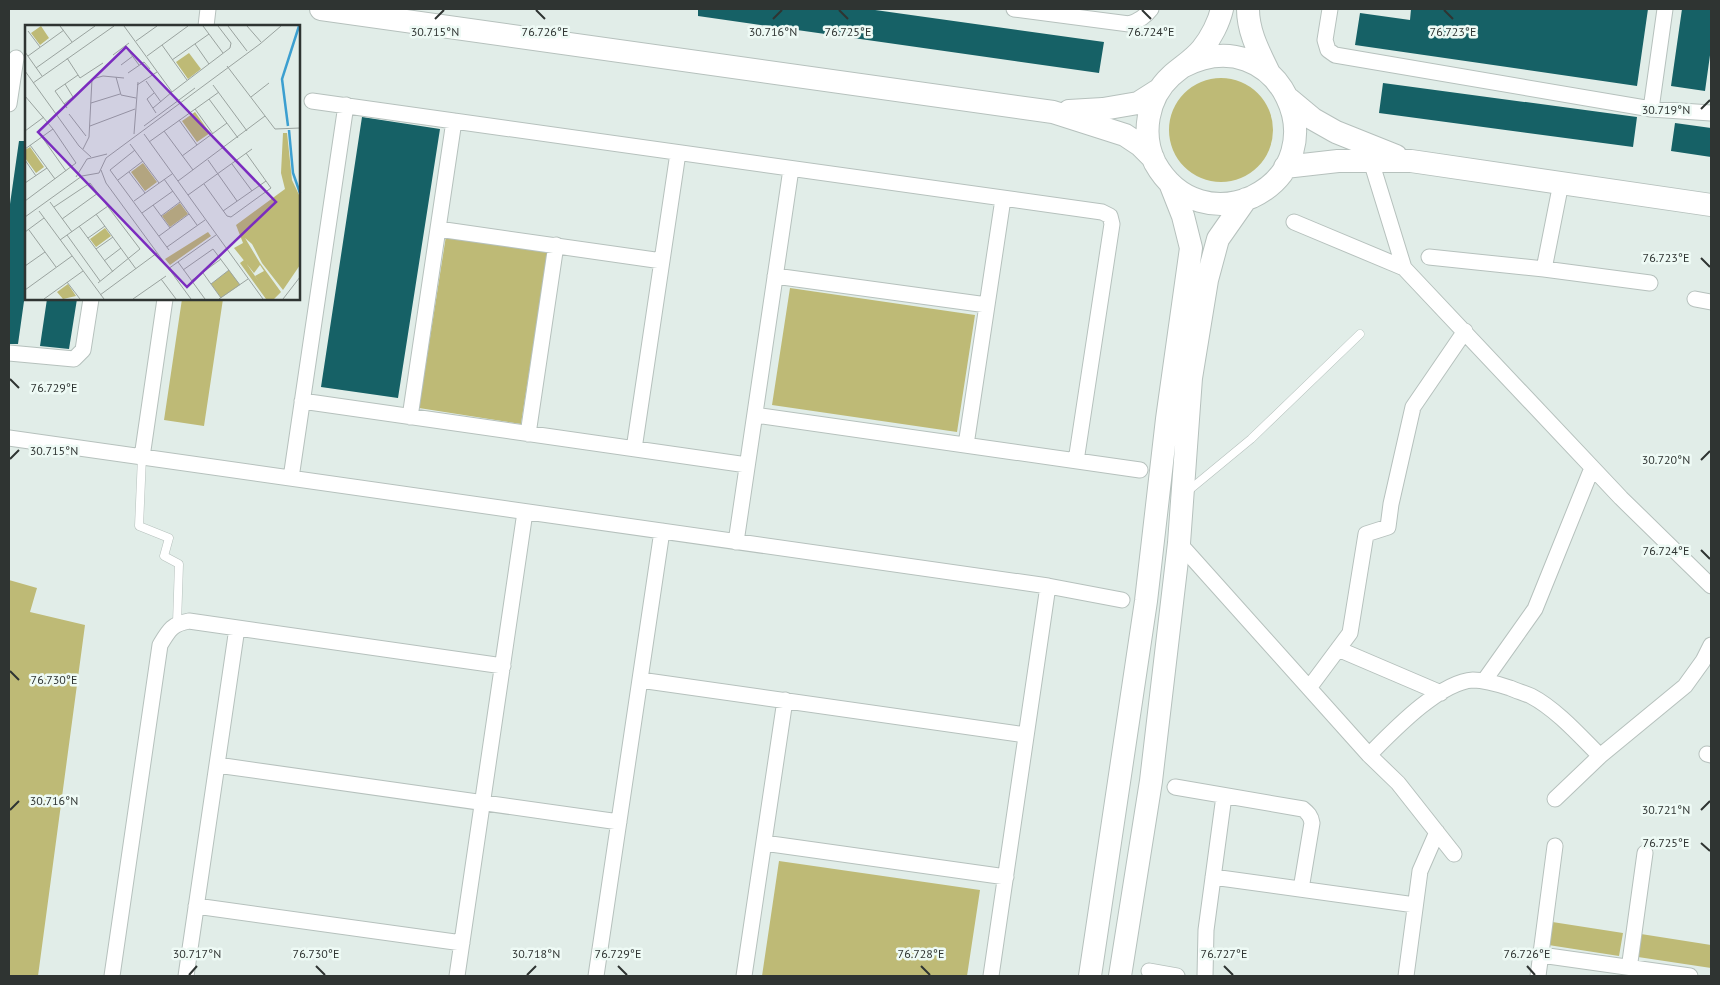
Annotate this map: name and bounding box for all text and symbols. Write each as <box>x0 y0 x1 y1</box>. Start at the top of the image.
text: 30.715°N <box>411 24 459 39</box>
text: 76.726°E <box>522 24 568 39</box>
text: 30.716°N <box>749 24 797 39</box>
text: 76.725°E <box>825 24 871 39</box>
text: 76.724°E <box>1128 24 1174 39</box>
text: 76.723°E <box>1430 24 1476 39</box>
inset map <box>25 25 300 300</box>
text: 30.719°N <box>1642 102 1690 117</box>
text: 76.723°E <box>1643 250 1689 265</box>
text: 76.729°E <box>31 380 77 395</box>
text: 30.715°N <box>30 443 78 458</box>
text: 30.720°N <box>1642 452 1690 467</box>
text: 76.724°E <box>1643 543 1689 558</box>
text: 76.730°E <box>31 672 77 687</box>
text: 30.716°N <box>30 793 78 808</box>
text: 30.721°N <box>1642 802 1690 817</box>
text: 76.725°E <box>1643 835 1689 850</box>
text: 30.717°N <box>173 946 221 961</box>
text: 76.730°E <box>293 946 339 961</box>
text: 30.718°N <box>512 946 560 961</box>
text: 76.729°E <box>595 946 641 961</box>
text: 76.728°E <box>898 946 944 961</box>
text: 76.727°E <box>1201 946 1247 961</box>
text: 76.726°E <box>1504 946 1550 961</box>

